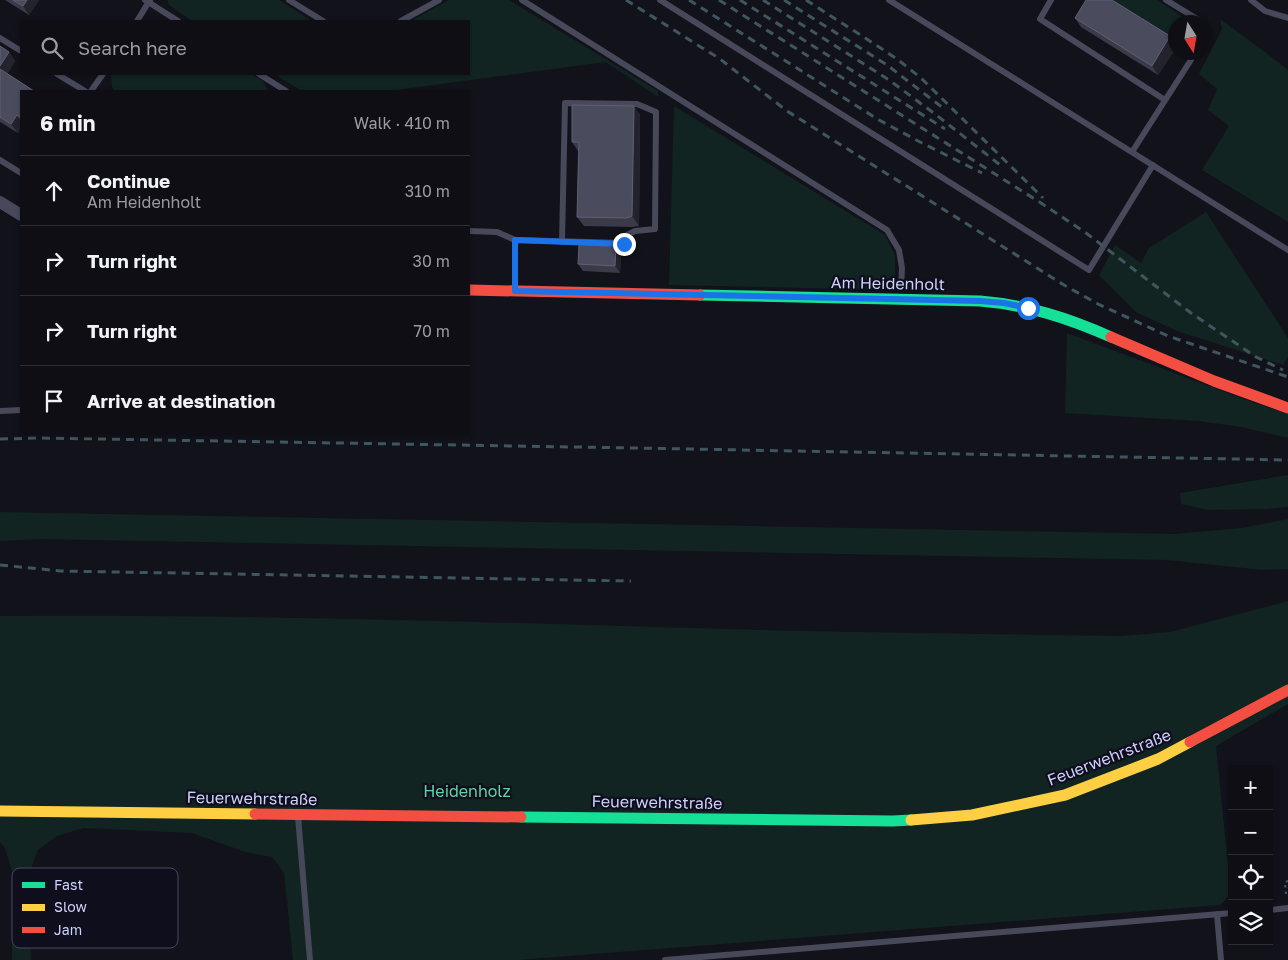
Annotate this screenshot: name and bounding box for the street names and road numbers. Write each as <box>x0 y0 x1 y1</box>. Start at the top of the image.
street label: Am Heidenholt <box>831 272 945 294</box>
street label: Feuerwehrstraße <box>1044 724 1174 790</box>
street label: Feuerwehrstraße <box>186 787 318 809</box>
street label: Feuerwehrstraße <box>591 791 723 813</box>

